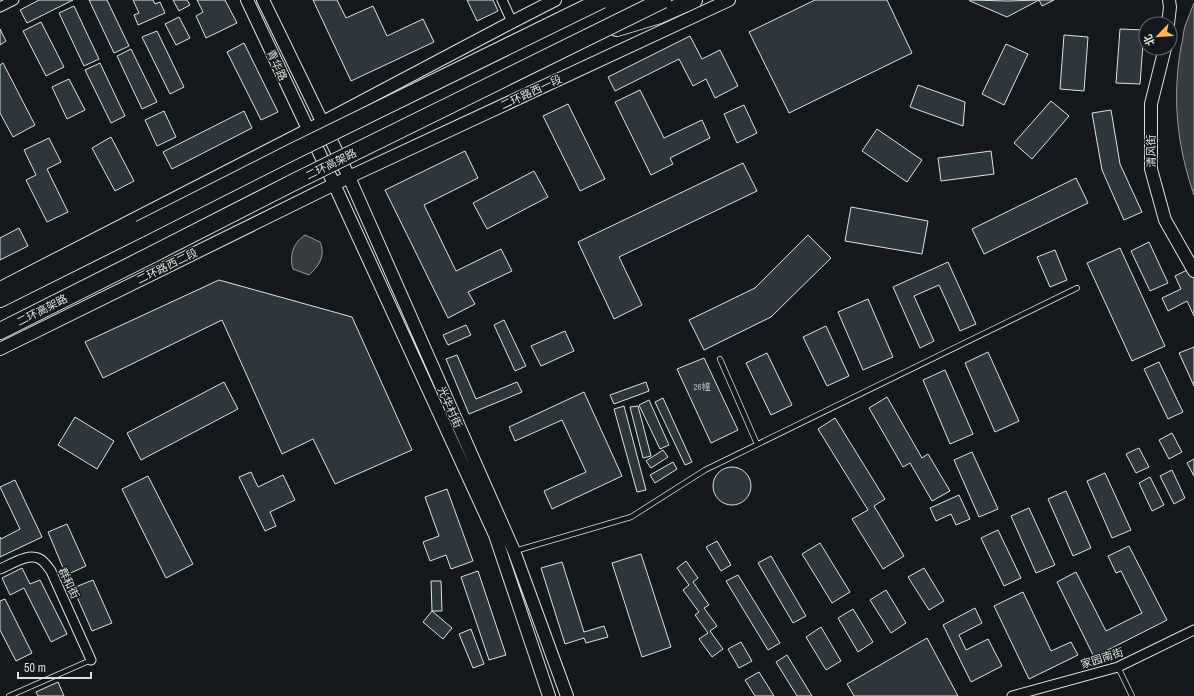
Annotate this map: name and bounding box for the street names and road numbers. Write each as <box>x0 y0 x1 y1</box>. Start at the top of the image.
street label: 青华路 <box>264 47 290 83</box>
street label: 二环路西一段 <box>498 72 564 112</box>
street label: 清风街 <box>1144 134 1158 168</box>
street label: 二环高架路 <box>303 146 359 182</box>
street label: 二环路西二段 <box>134 245 200 287</box>
street label: 二环高架路 <box>14 291 70 329</box>
street label: 光华村街 <box>435 384 465 430</box>
street label: 群和街 <box>55 565 83 601</box>
street label: 家园南街 <box>1079 645 1125 671</box>

